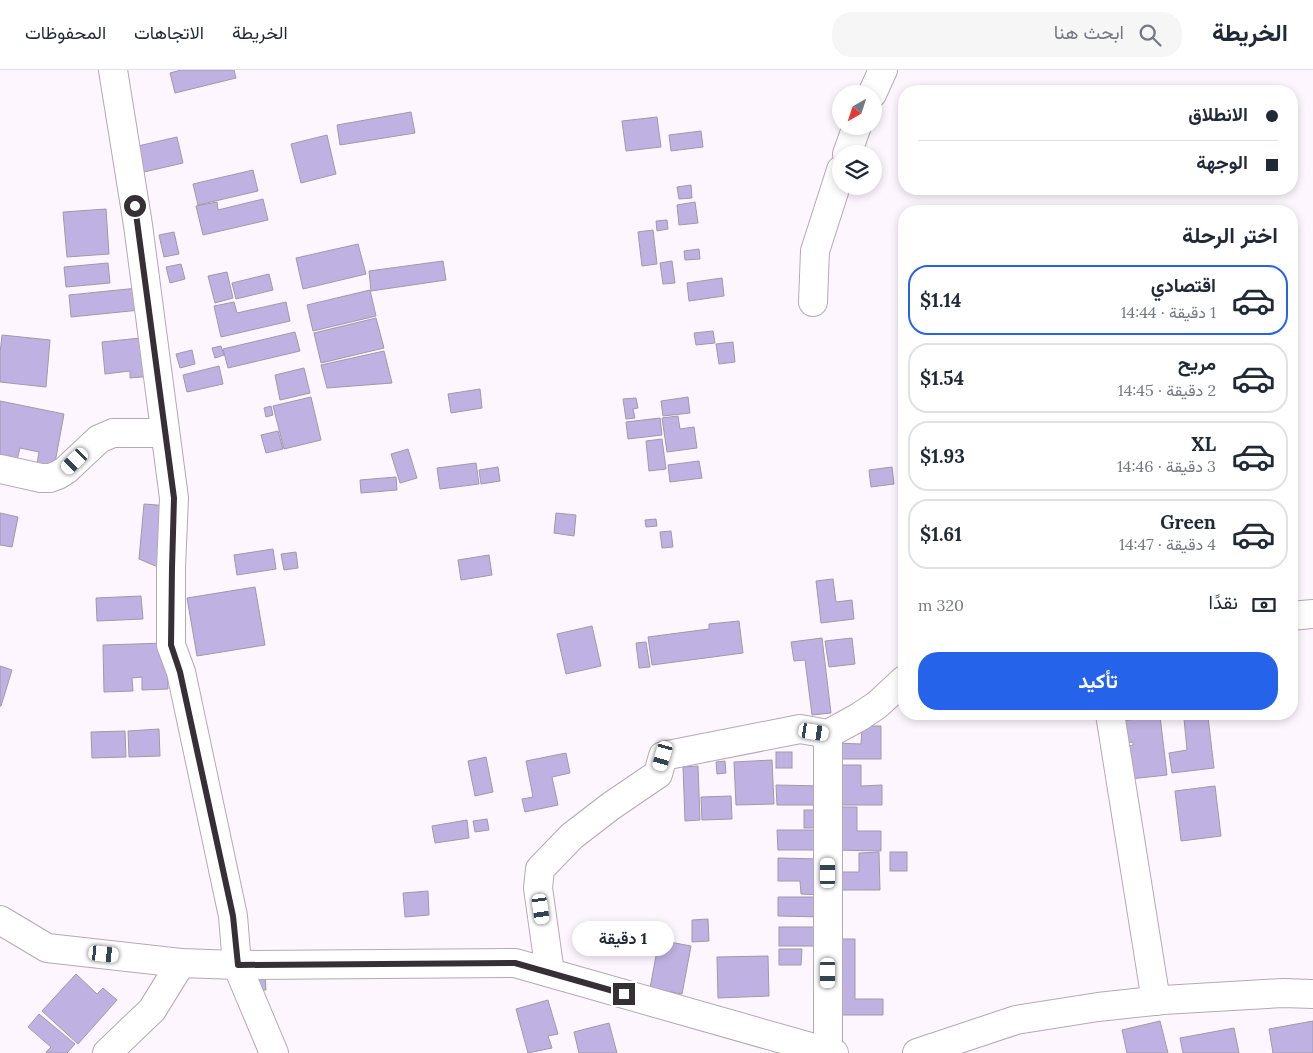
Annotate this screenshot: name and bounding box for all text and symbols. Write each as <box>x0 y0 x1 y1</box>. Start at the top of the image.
search box <box>832 12 1182 57</box>
text: الخريطة <box>1212 17 1288 48</box>
text: ابحث هنا <box>1054 20 1124 44</box>
text: المحفوظات <box>25 21 106 44</box>
text: الاتجاهات <box>134 21 204 44</box>
text: الخريطة <box>232 21 288 44</box>
icon: search <box>1136 21 1164 49</box>
north arrow <box>832 85 882 135</box>
map controls <box>832 85 882 195</box>
text: الانطلاق <box>1188 102 1248 126</box>
button: layers <box>832 145 882 195</box>
text: الوجهة <box>1196 150 1248 174</box>
route start <box>124 195 146 217</box>
text: اختر الرحلة <box>1182 221 1278 249</box>
text: اقتصادي <box>1151 273 1216 297</box>
icon: car <box>1231 278 1276 323</box>
text: $1.14 <box>920 288 961 312</box>
text: 1 دقيقة · 14:44 <box>1121 302 1216 322</box>
text: مريح <box>1178 351 1216 375</box>
icon: car <box>1231 356 1276 401</box>
text: $1.54 <box>920 366 964 390</box>
text: 2 دقيقة · 14:45 <box>1118 380 1216 400</box>
text: XL <box>1191 432 1216 456</box>
icon: car <box>1231 434 1276 479</box>
text: $1.93 <box>920 444 965 468</box>
car <box>58 445 91 477</box>
text: 3 دقيقة · 14:46 <box>1117 456 1216 476</box>
text: Green <box>1160 510 1216 534</box>
icon: car <box>1231 512 1276 557</box>
text: $1.61 <box>920 522 962 546</box>
text: 4 دقيقة · 14:47 <box>1119 534 1216 554</box>
text: نقدًا <box>1209 590 1238 614</box>
icon: cash <box>1250 591 1278 619</box>
text: 320 m <box>918 595 964 615</box>
button: تأكيد <box>918 652 1278 710</box>
car <box>798 722 829 742</box>
car <box>651 740 674 772</box>
car <box>820 858 835 888</box>
car <box>531 893 550 925</box>
callout: 1 دقيقة <box>573 922 675 956</box>
text: 1 دقيقة <box>599 928 647 948</box>
car <box>88 945 119 963</box>
car <box>820 958 835 988</box>
route end <box>613 983 635 1005</box>

